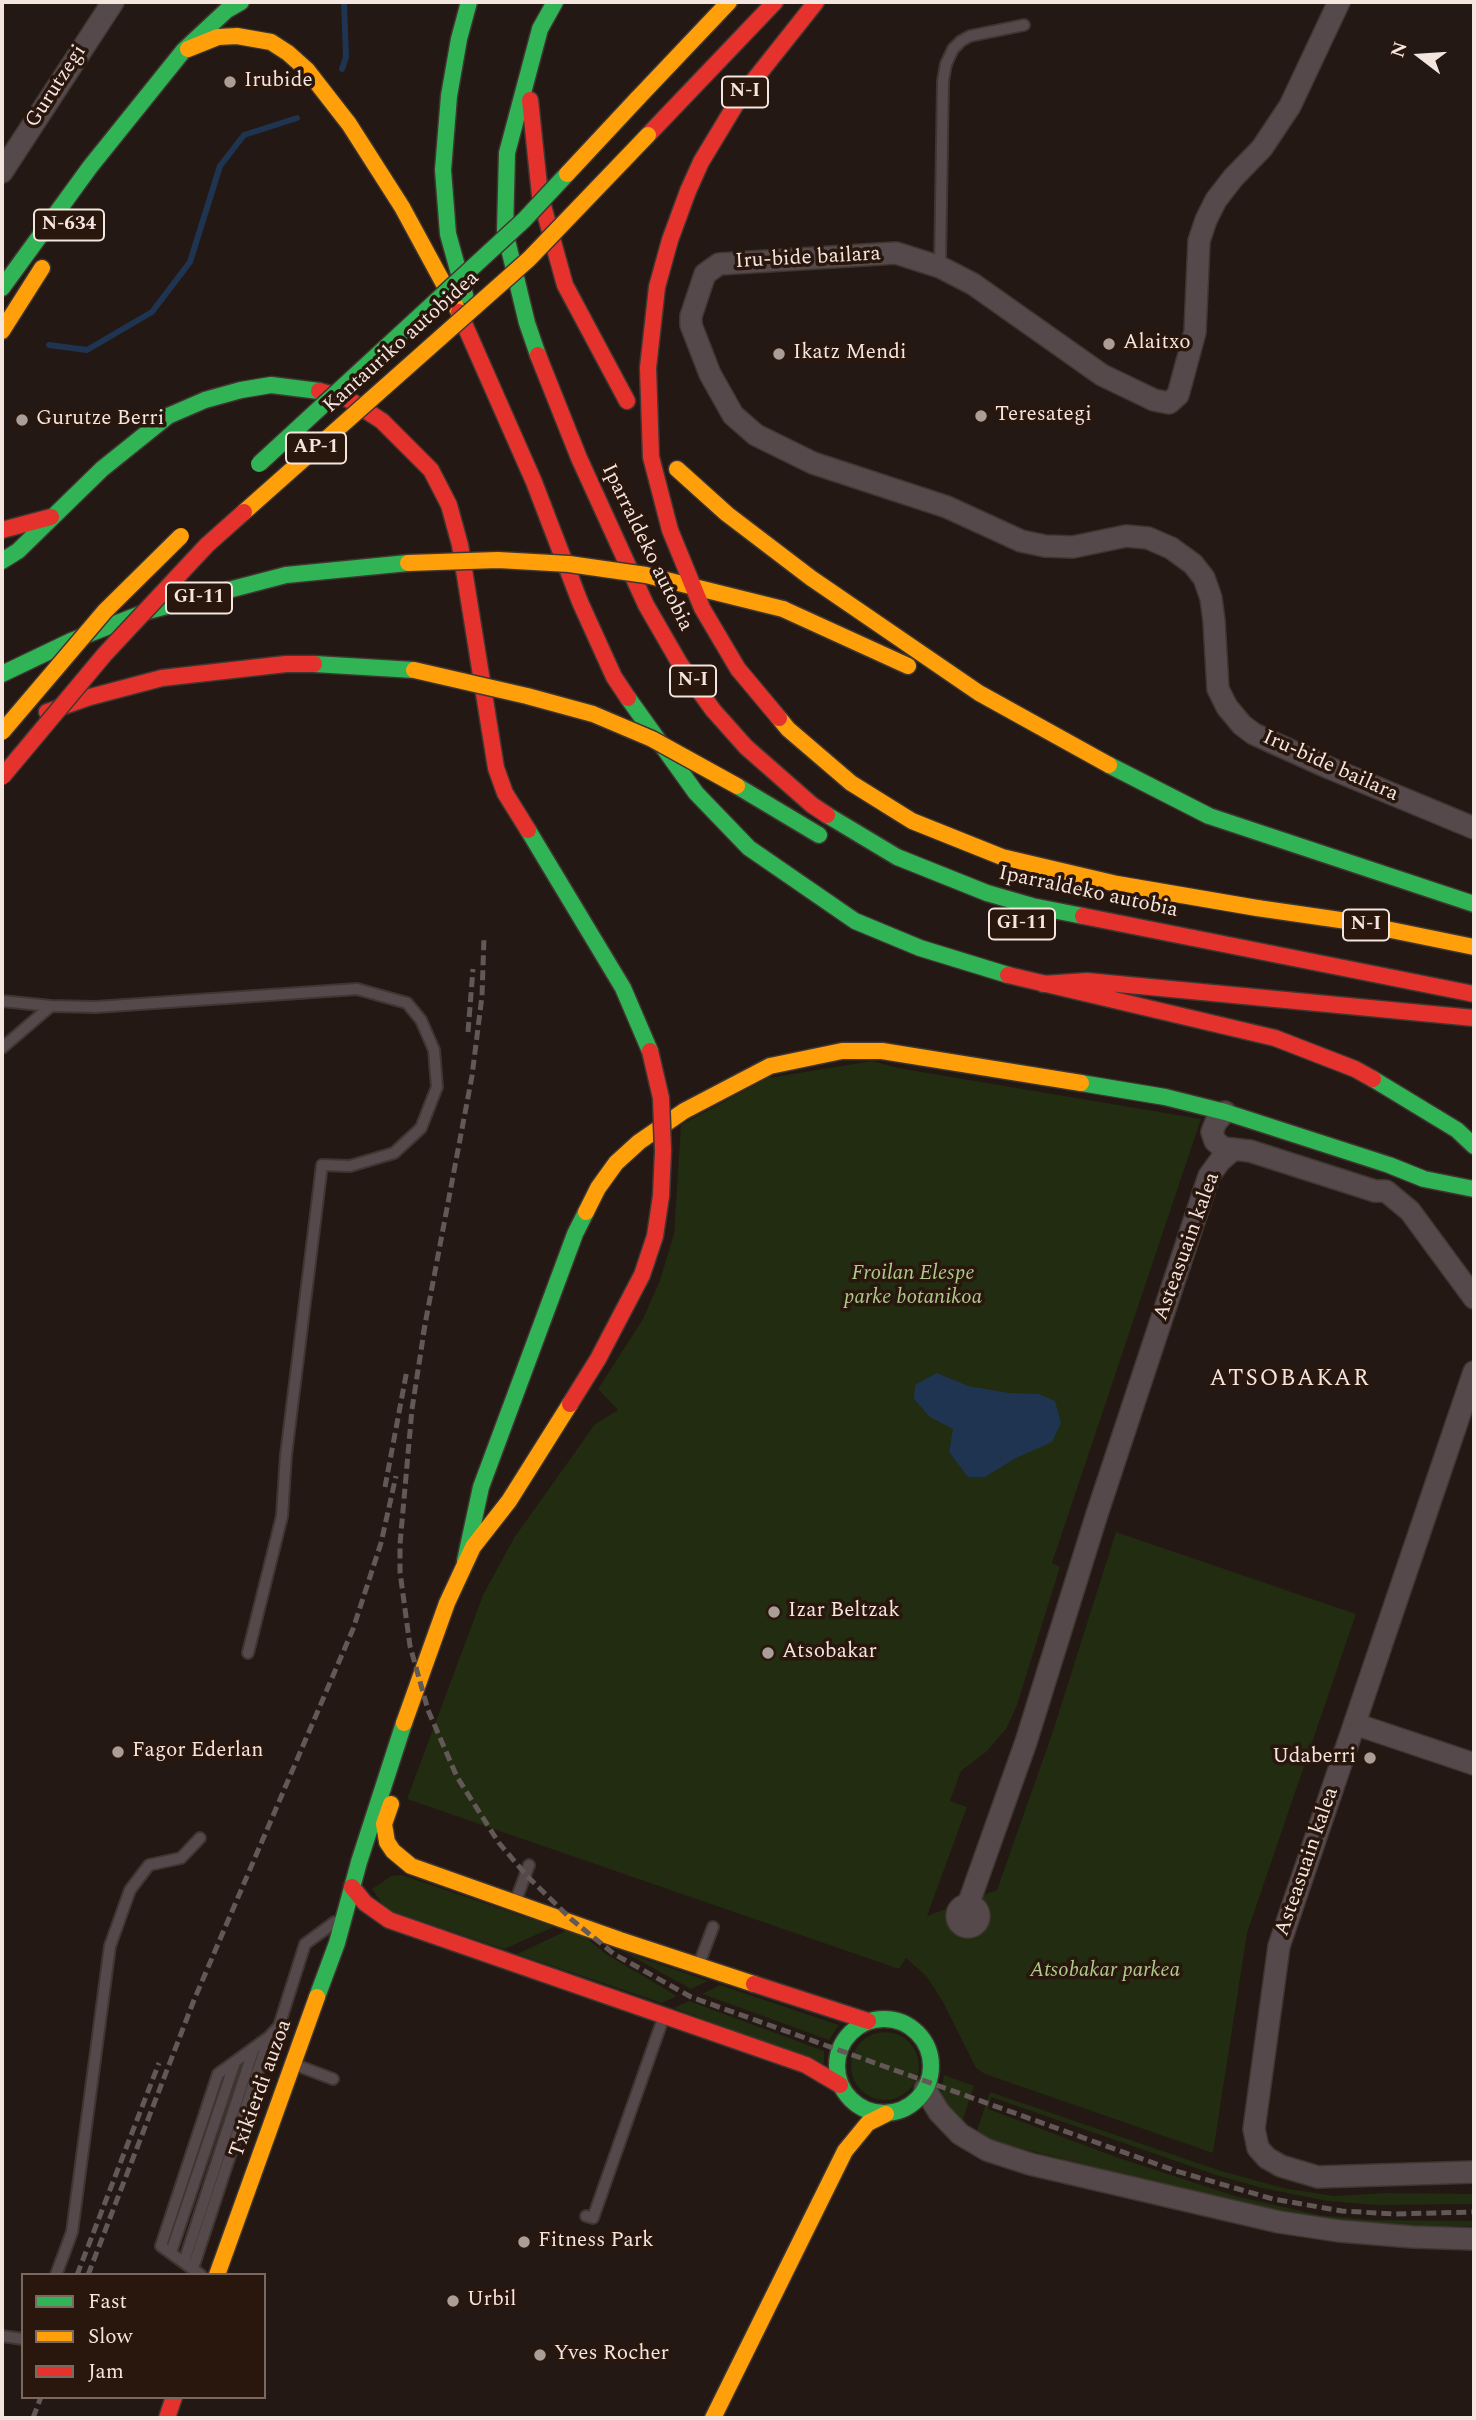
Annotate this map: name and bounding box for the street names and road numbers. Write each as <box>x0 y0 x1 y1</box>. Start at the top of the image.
street label: Gurutzegi <box>21 41 93 133</box>
road number: N-I <box>722 76 768 108</box>
road number: N-634 <box>34 210 104 241</box>
street label: Iru-bide bailara <box>735 243 881 275</box>
street label: Kantauriko autobidea <box>319 266 485 420</box>
road number: AP-1 <box>286 432 346 463</box>
street label: Iparraldeko autobia <box>595 460 697 636</box>
road number: GI-11 <box>166 582 232 614</box>
road number: N-I <box>670 666 716 696</box>
street label: Iru-bide bailara <box>1258 726 1402 808</box>
street label: Iparraldeko autobia <box>996 862 1180 924</box>
road number: GI-11 <box>989 908 1055 940</box>
road number: N-I <box>1343 909 1389 940</box>
street label: Asteasuain kalea <box>1150 1169 1226 1325</box>
street label: Asteasuain kalea <box>1271 1784 1345 1940</box>
street label: Txikierdi auzoa <box>225 2017 299 2161</box>

